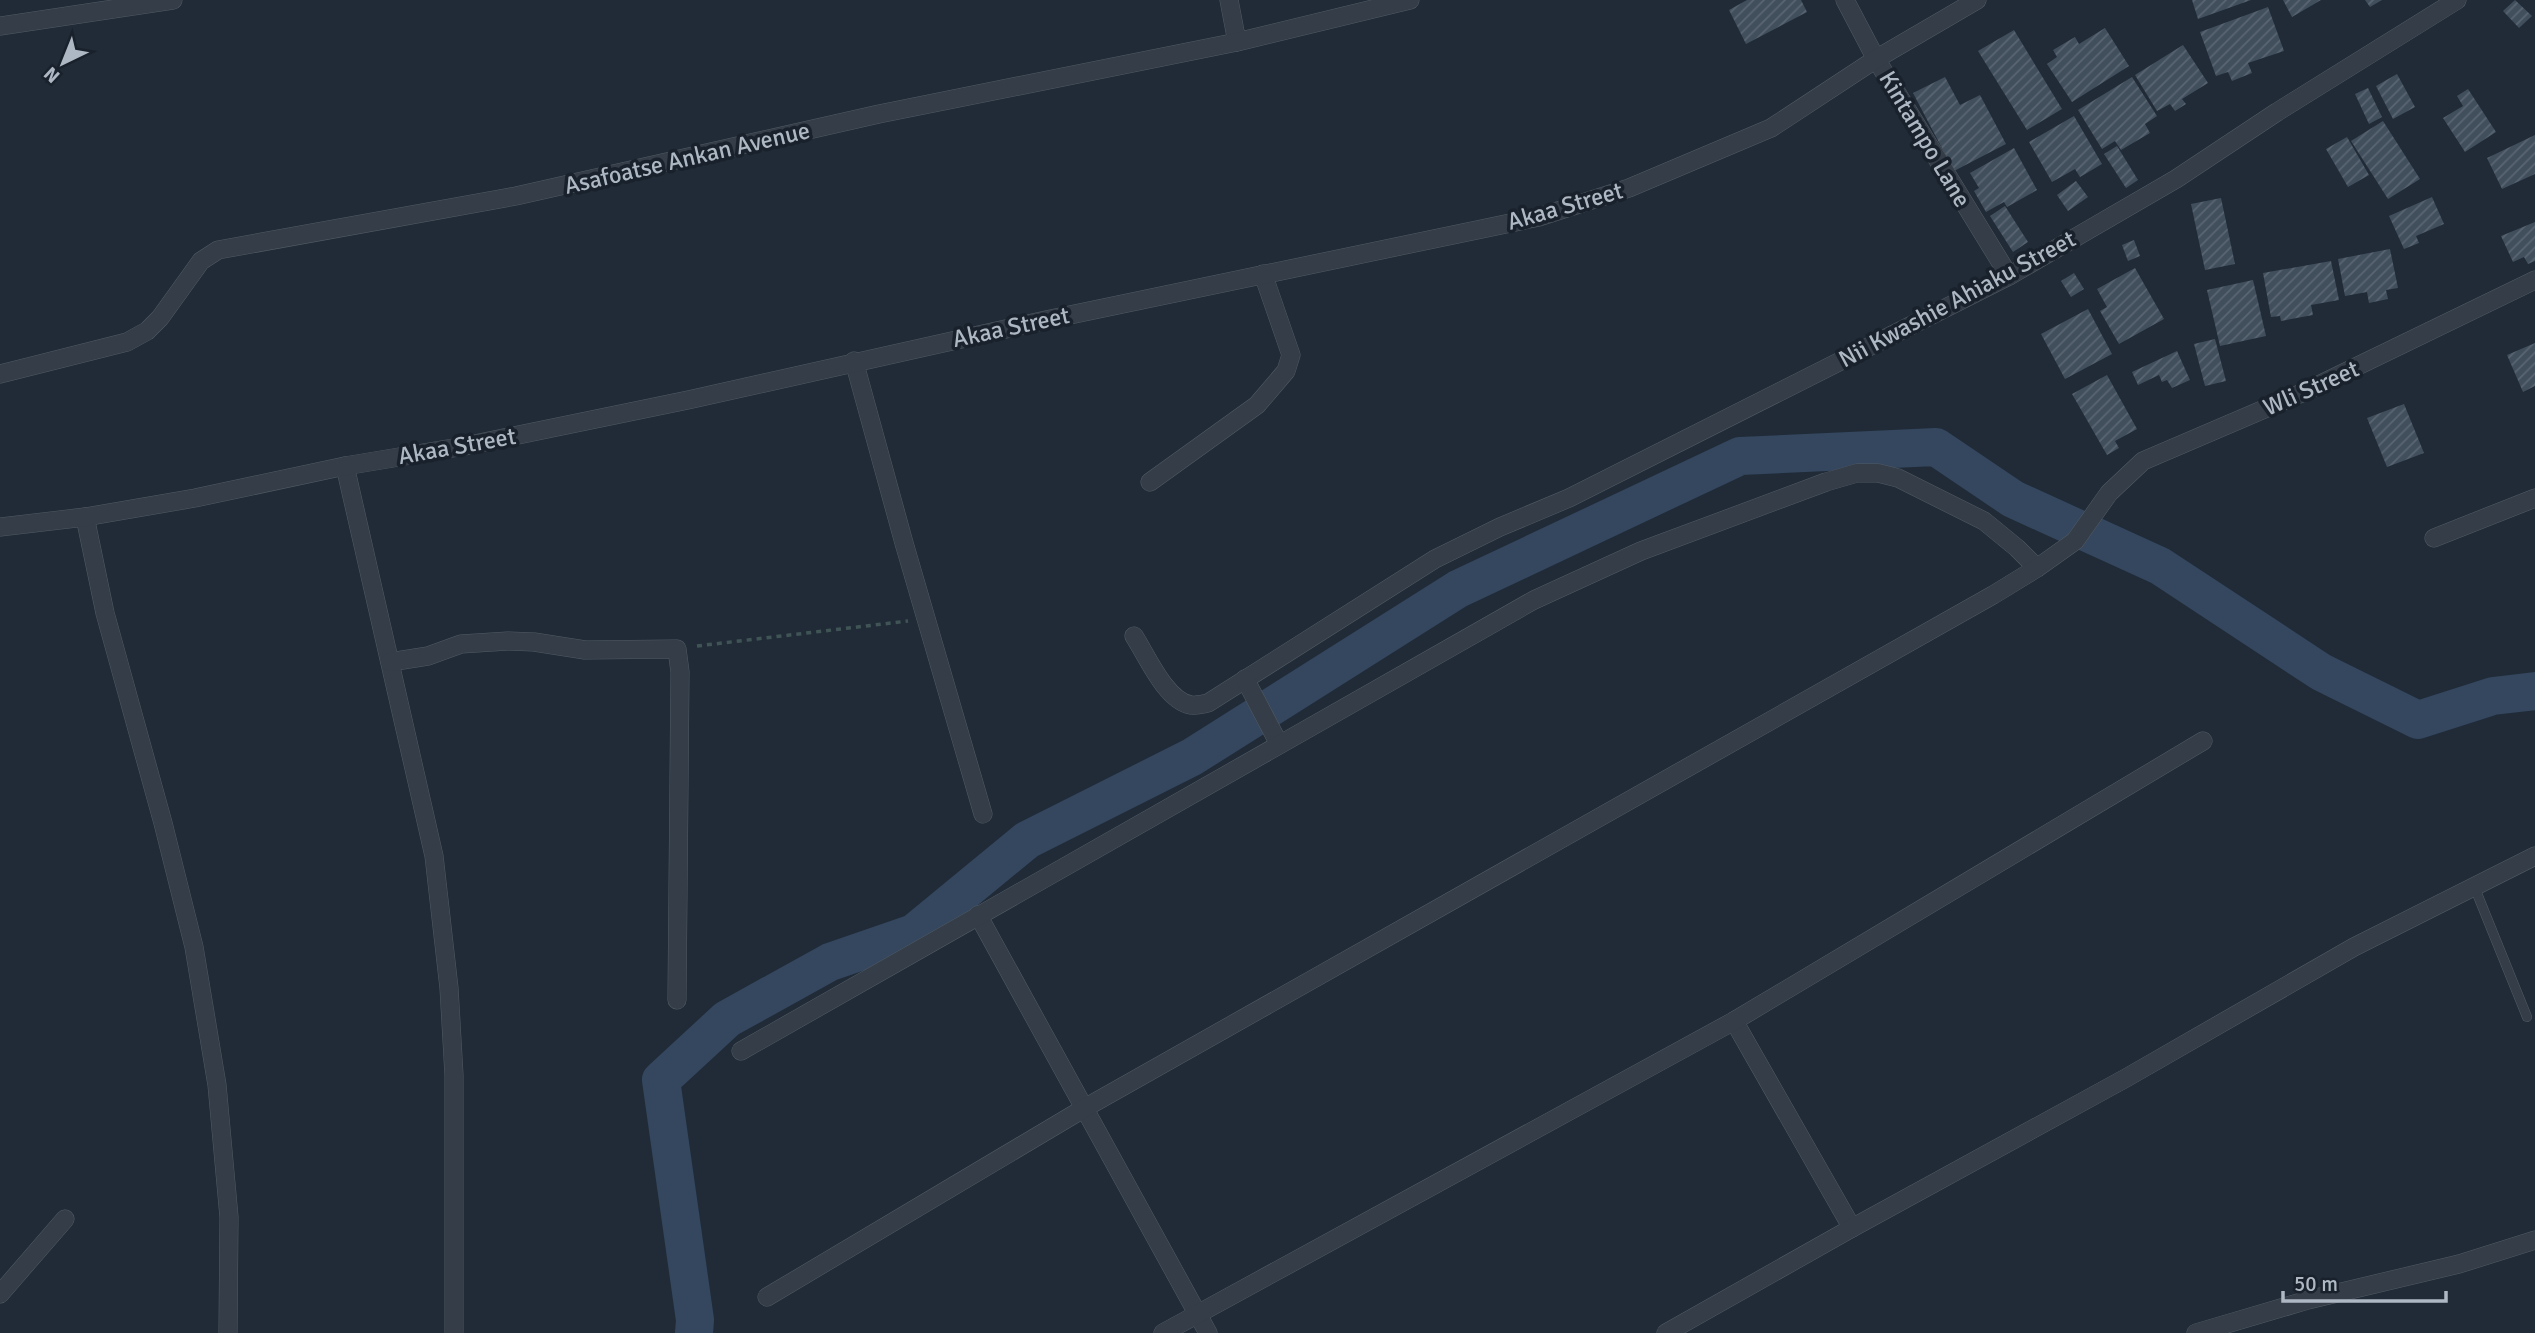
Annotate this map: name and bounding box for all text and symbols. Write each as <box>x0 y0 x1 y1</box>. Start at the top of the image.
north arrow <box>28 28 98 98</box>
text: N <box>39 61 65 88</box>
street label: Kintampo Lane <box>1873 65 1977 213</box>
street label: Asafoatse Ankan Avenue <box>561 115 813 201</box>
street label: Akaa Street <box>1504 175 1626 237</box>
street label: Nii Kwashie Ahiaku Street <box>1833 224 2081 374</box>
street label: Akaa Street <box>950 300 1072 354</box>
street label: Wli Street <box>2258 354 2364 422</box>
street label: Akaa Street <box>396 421 518 471</box>
scale bar <box>2283 1260 2446 1304</box>
text: 50 m <box>2294 1271 2338 1297</box>

